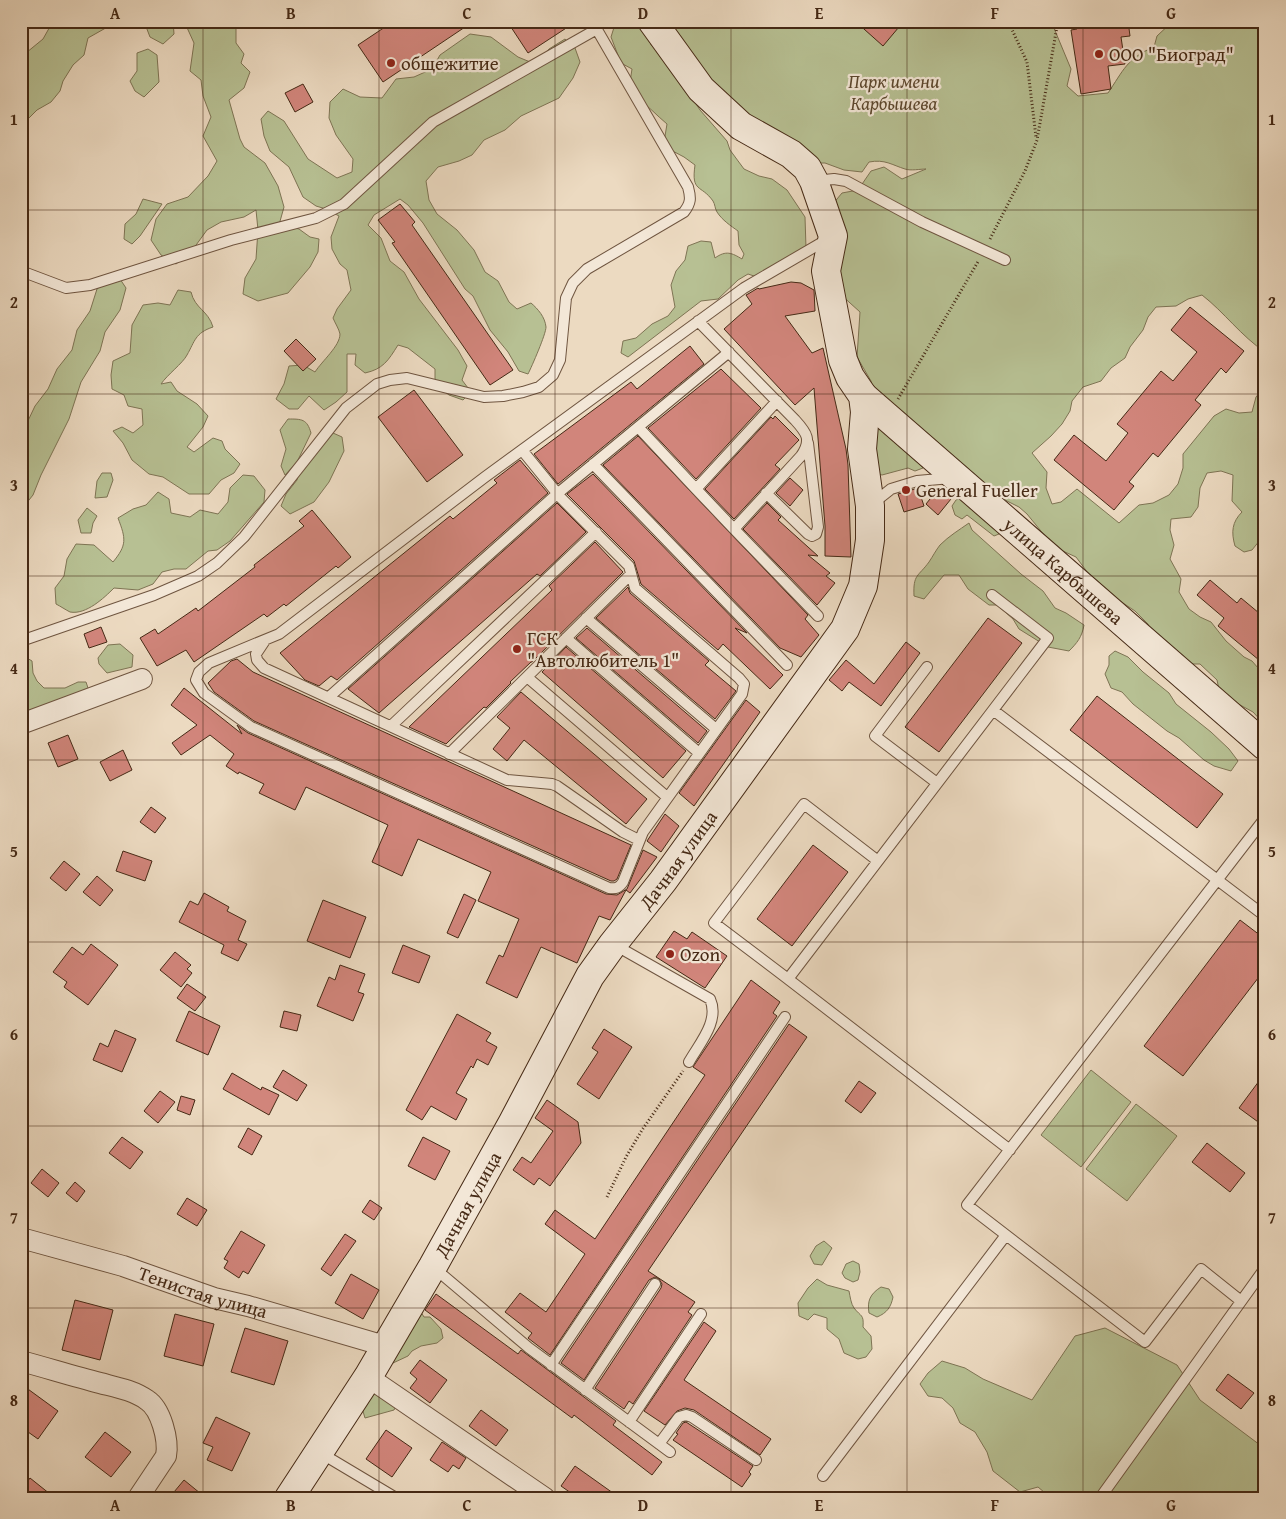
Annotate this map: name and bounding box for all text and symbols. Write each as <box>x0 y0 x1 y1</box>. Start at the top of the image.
text: A <box>110 1 121 25</box>
text: B <box>286 1 296 25</box>
text: C <box>462 1 472 25</box>
text: D <box>638 1 648 25</box>
text: E <box>815 1 824 25</box>
text: F <box>991 1 999 25</box>
text: G <box>1166 1 1176 25</box>
place label: ООО "Биоград" <box>1109 40 1234 68</box>
marker: ООО "Биоград" <box>1093 48 1105 60</box>
place label: общежитие <box>401 49 499 77</box>
marker: общежитие <box>385 57 397 69</box>
park label: Парк имени Карбышева <box>848 67 940 117</box>
text: 1 <box>10 107 18 131</box>
text: 1 <box>1268 107 1276 131</box>
text: 2 <box>10 290 18 314</box>
text: 2 <box>1268 290 1276 314</box>
text: 3 <box>10 473 18 497</box>
text: 3 <box>1268 473 1276 497</box>
place label: General Fueller <box>916 476 1038 504</box>
marker: General Fueller <box>900 484 912 496</box>
street label: улица Карбышева <box>997 510 1130 631</box>
place label: ГСК "Автолюбитель 1" <box>527 624 679 674</box>
marker: ГСК "Автолюбитель 1" <box>511 643 523 655</box>
text: 4 <box>10 656 18 680</box>
text: 4 <box>1268 656 1276 680</box>
street label: Дачная улица <box>631 804 724 916</box>
text: 5 <box>10 839 18 863</box>
text: 5 <box>1268 839 1276 863</box>
place label: Ozon <box>680 940 721 968</box>
marker: Ozon <box>664 948 676 960</box>
text: 6 <box>10 1022 18 1046</box>
text: 6 <box>1268 1022 1276 1046</box>
street label: Дачная улица <box>426 1146 508 1263</box>
text: 7 <box>10 1205 18 1229</box>
text: 7 <box>1268 1205 1276 1229</box>
street label: Тенистая улица <box>135 1259 271 1325</box>
text: 8 <box>10 1388 18 1412</box>
text: 8 <box>1268 1388 1276 1412</box>
text: A <box>110 1493 121 1517</box>
text: B <box>286 1493 296 1517</box>
text: C <box>462 1493 472 1517</box>
text: D <box>638 1493 648 1517</box>
text: E <box>815 1493 824 1517</box>
text: F <box>991 1493 999 1517</box>
text: G <box>1166 1493 1176 1517</box>

